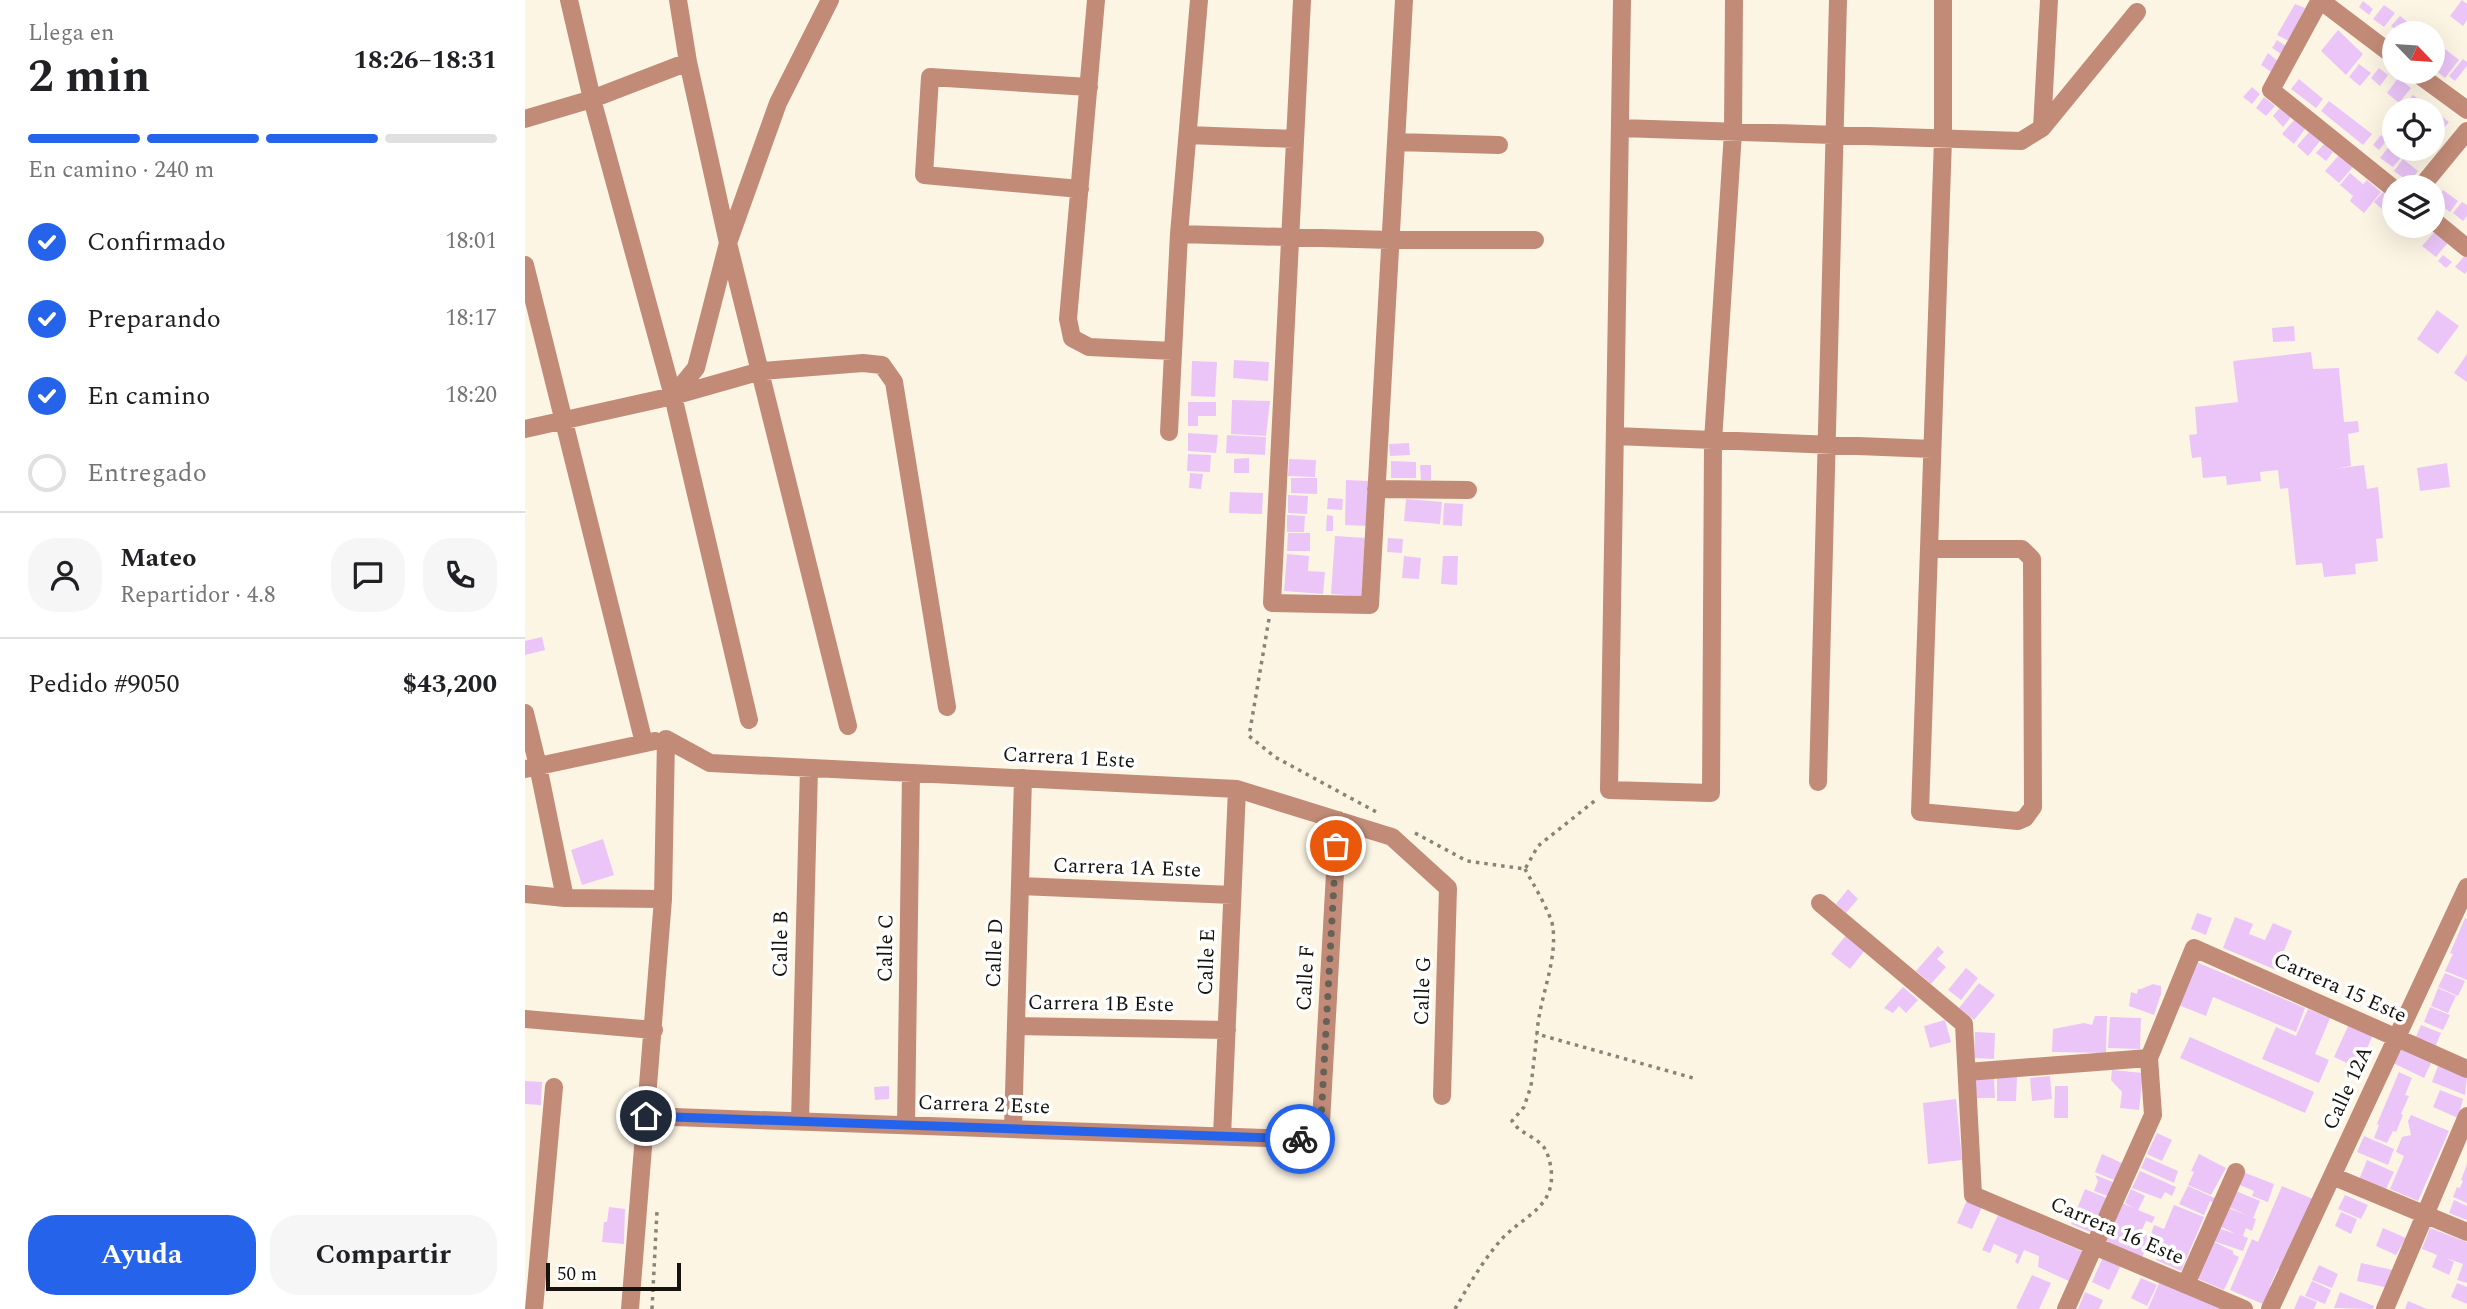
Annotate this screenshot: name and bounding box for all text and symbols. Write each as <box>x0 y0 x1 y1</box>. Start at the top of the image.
text: Llega en <box>28 16 114 51</box>
north arrow <box>2382 21 2445 84</box>
map controls <box>2382 21 2445 238</box>
text: 18:26–18:31 <box>353 40 497 80</box>
text: 2 min <box>28 42 150 112</box>
button: locate <box>2382 98 2445 161</box>
text: En camino · 240 m <box>28 153 214 188</box>
button: layers <box>2382 175 2445 238</box>
text: Confirmado <box>87 222 226 262</box>
icon: check <box>28 223 66 261</box>
text: 18:01 <box>445 224 497 259</box>
text: Preparando <box>87 299 221 339</box>
icon: check <box>28 300 66 338</box>
text: 18:17 <box>445 301 497 336</box>
text: En camino <box>87 376 210 416</box>
icon: check <box>28 377 66 415</box>
text: 18:20 <box>445 378 497 413</box>
text: Entregado <box>87 453 207 493</box>
button: person <box>28 538 102 612</box>
text: Mateo <box>120 538 197 578</box>
button: chat <box>331 538 405 612</box>
button: phone <box>423 538 497 612</box>
text: Repartidor · 4.8 <box>120 578 276 613</box>
text: Pedido #9050 <box>28 664 179 704</box>
text: $43,200 <box>403 664 497 704</box>
street label: Carrera 1 Este <box>1002 739 1136 777</box>
pin <box>1306 816 1366 876</box>
icon: bag <box>1317 827 1355 865</box>
street label: Carrera 1A Este <box>1052 849 1202 887</box>
street label: Calle B <box>764 910 798 978</box>
street label: Calle C <box>869 914 903 982</box>
street label: Calle D <box>978 918 1012 988</box>
street label: Calle E <box>1190 928 1224 996</box>
street label: Calle F <box>1288 944 1324 1012</box>
street label: Carrera 15 Este <box>2268 944 2412 1032</box>
street label: Calle G <box>1406 956 1440 1026</box>
street label: Carrera 1B Este <box>1028 987 1174 1021</box>
street label: Calle 12A <box>2314 1040 2382 1136</box>
pin <box>616 1086 676 1146</box>
street label: Carrera 2 Este <box>917 1087 1051 1123</box>
icon: home <box>627 1097 665 1135</box>
courier <box>1265 1104 1335 1174</box>
icon: bike <box>1281 1120 1319 1158</box>
street label: Carrera 16 Este <box>2045 1188 2189 1274</box>
button: Ayuda <box>28 1215 256 1295</box>
button: Compartir <box>270 1215 497 1295</box>
scale bar <box>546 1260 681 1292</box>
text: 50 m <box>557 1260 597 1289</box>

